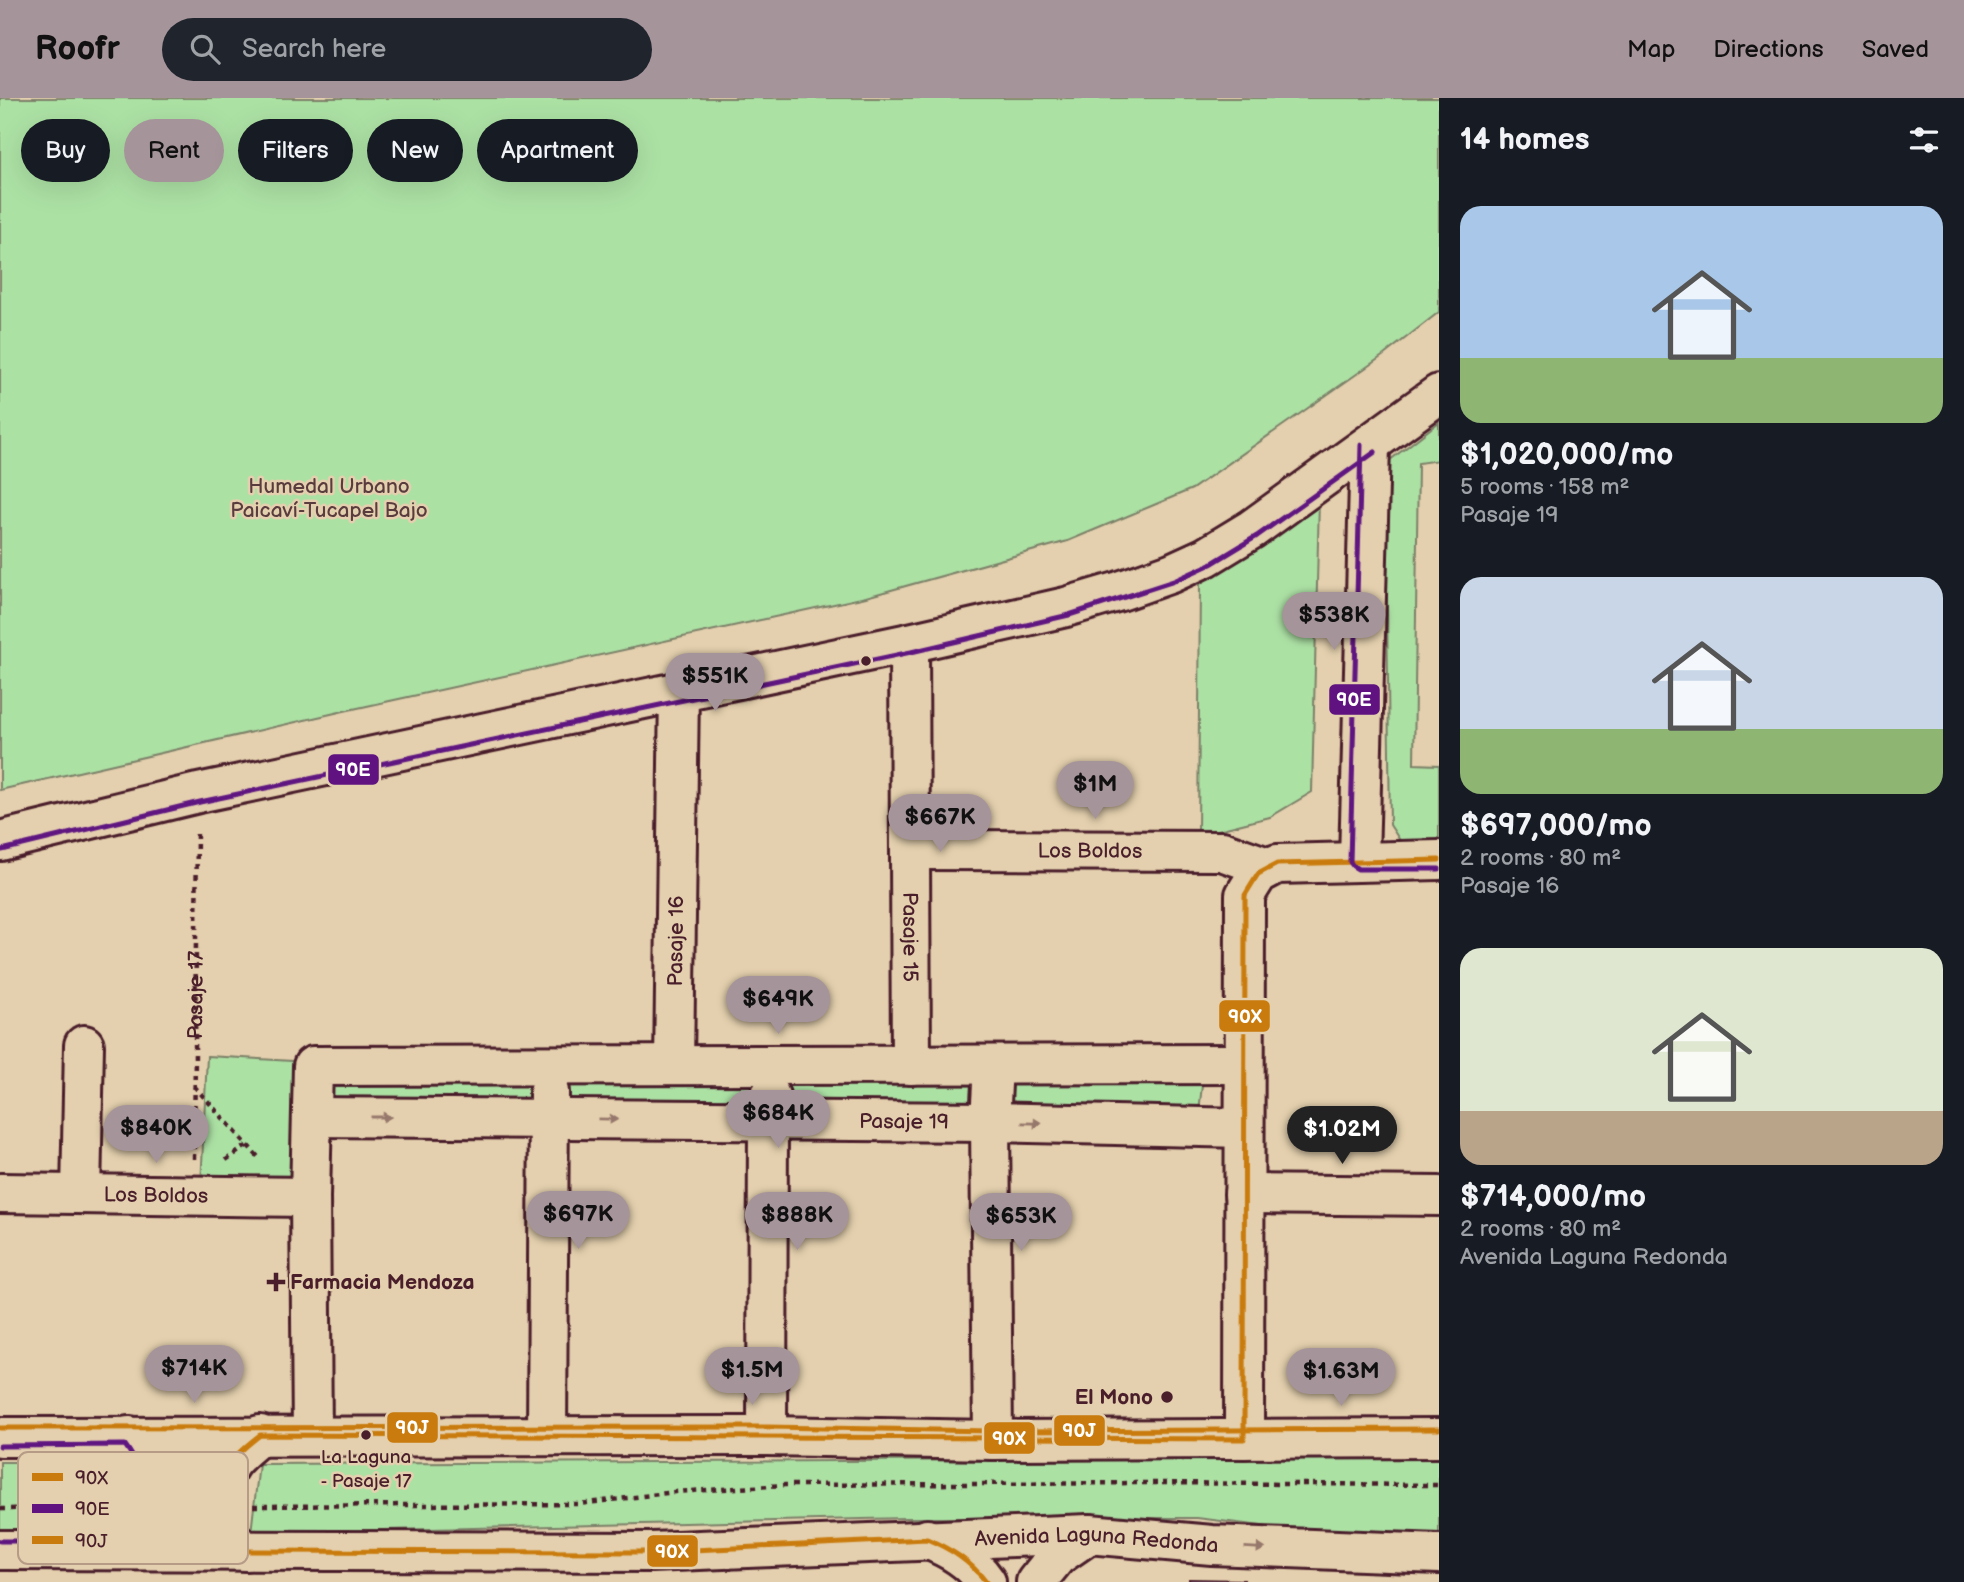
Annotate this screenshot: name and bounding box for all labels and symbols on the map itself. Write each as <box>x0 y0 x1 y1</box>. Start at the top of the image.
park label: Humedal Urbano Paicaví-Tucapel Bajo <box>230 474 428 523</box>
pin: $538K <box>1285 592 1383 652</box>
pin: $551K <box>666 654 764 713</box>
unlabelled marker <box>859 654 873 668</box>
line badge: 90E <box>1328 683 1381 716</box>
text: 90E <box>1336 689 1372 712</box>
line badge: 90E <box>327 753 380 786</box>
text: 90E <box>335 759 371 782</box>
pin: $1M <box>1061 762 1129 821</box>
pin: $667K <box>891 794 989 854</box>
street label: Los Boldos <box>1038 838 1142 864</box>
street label: Pasaje 15 <box>897 892 923 982</box>
street label: Pasaje 16 <box>663 895 689 987</box>
street label: Pasaje 17 <box>183 950 209 1039</box>
pin: $649K <box>729 976 827 1036</box>
line badge: 90X <box>1218 999 1271 1033</box>
text: 90X <box>1228 1006 1263 1029</box>
pin: $684K <box>729 1090 827 1150</box>
pin: $840K <box>107 1105 205 1165</box>
pin: $1.02M <box>1285 1107 1399 1166</box>
street label: Pasaje 19 <box>859 1109 949 1135</box>
one-way arrow <box>370 1111 392 1123</box>
one-way arrow <box>597 1113 619 1125</box>
one-way arrow <box>1021 1117 1043 1129</box>
street label: Los Boldos <box>103 1182 209 1209</box>
pin: $697K <box>529 1192 627 1251</box>
pin: $888K <box>748 1192 846 1252</box>
pin: $653K <box>972 1194 1070 1253</box>
place label: Farmacia Mendoza <box>290 1270 475 1295</box>
marker: Farmacia Mendoza <box>268 1274 284 1290</box>
pin: $714K <box>145 1346 243 1405</box>
pin: $1.5M <box>703 1348 801 1407</box>
pin: $1.63M <box>1284 1348 1398 1408</box>
place label: El Mono <box>1075 1385 1153 1410</box>
marker: El Mono <box>1159 1389 1175 1405</box>
line badge: 90J <box>386 1411 439 1444</box>
line badge: 90J <box>1053 1414 1106 1447</box>
text: 90J <box>395 1417 429 1440</box>
text: 90J <box>1062 1420 1096 1443</box>
line badge: 90X <box>983 1421 1036 1455</box>
marker: La Laguna - Pasaje 17 <box>359 1428 373 1442</box>
text: 90X <box>992 1428 1027 1451</box>
place label: La Laguna - Pasaje 17 <box>320 1446 412 1493</box>
legend <box>18 1452 248 1564</box>
text: 90X <box>75 1467 108 1490</box>
text: 90E <box>75 1498 110 1521</box>
street label: Avenida Laguna Redonda <box>974 1522 1219 1558</box>
text: 90J <box>75 1530 108 1553</box>
line badge: 90X <box>646 1534 699 1568</box>
text: 90X <box>655 1541 690 1564</box>
one-way arrow <box>1244 1542 1266 1553</box>

